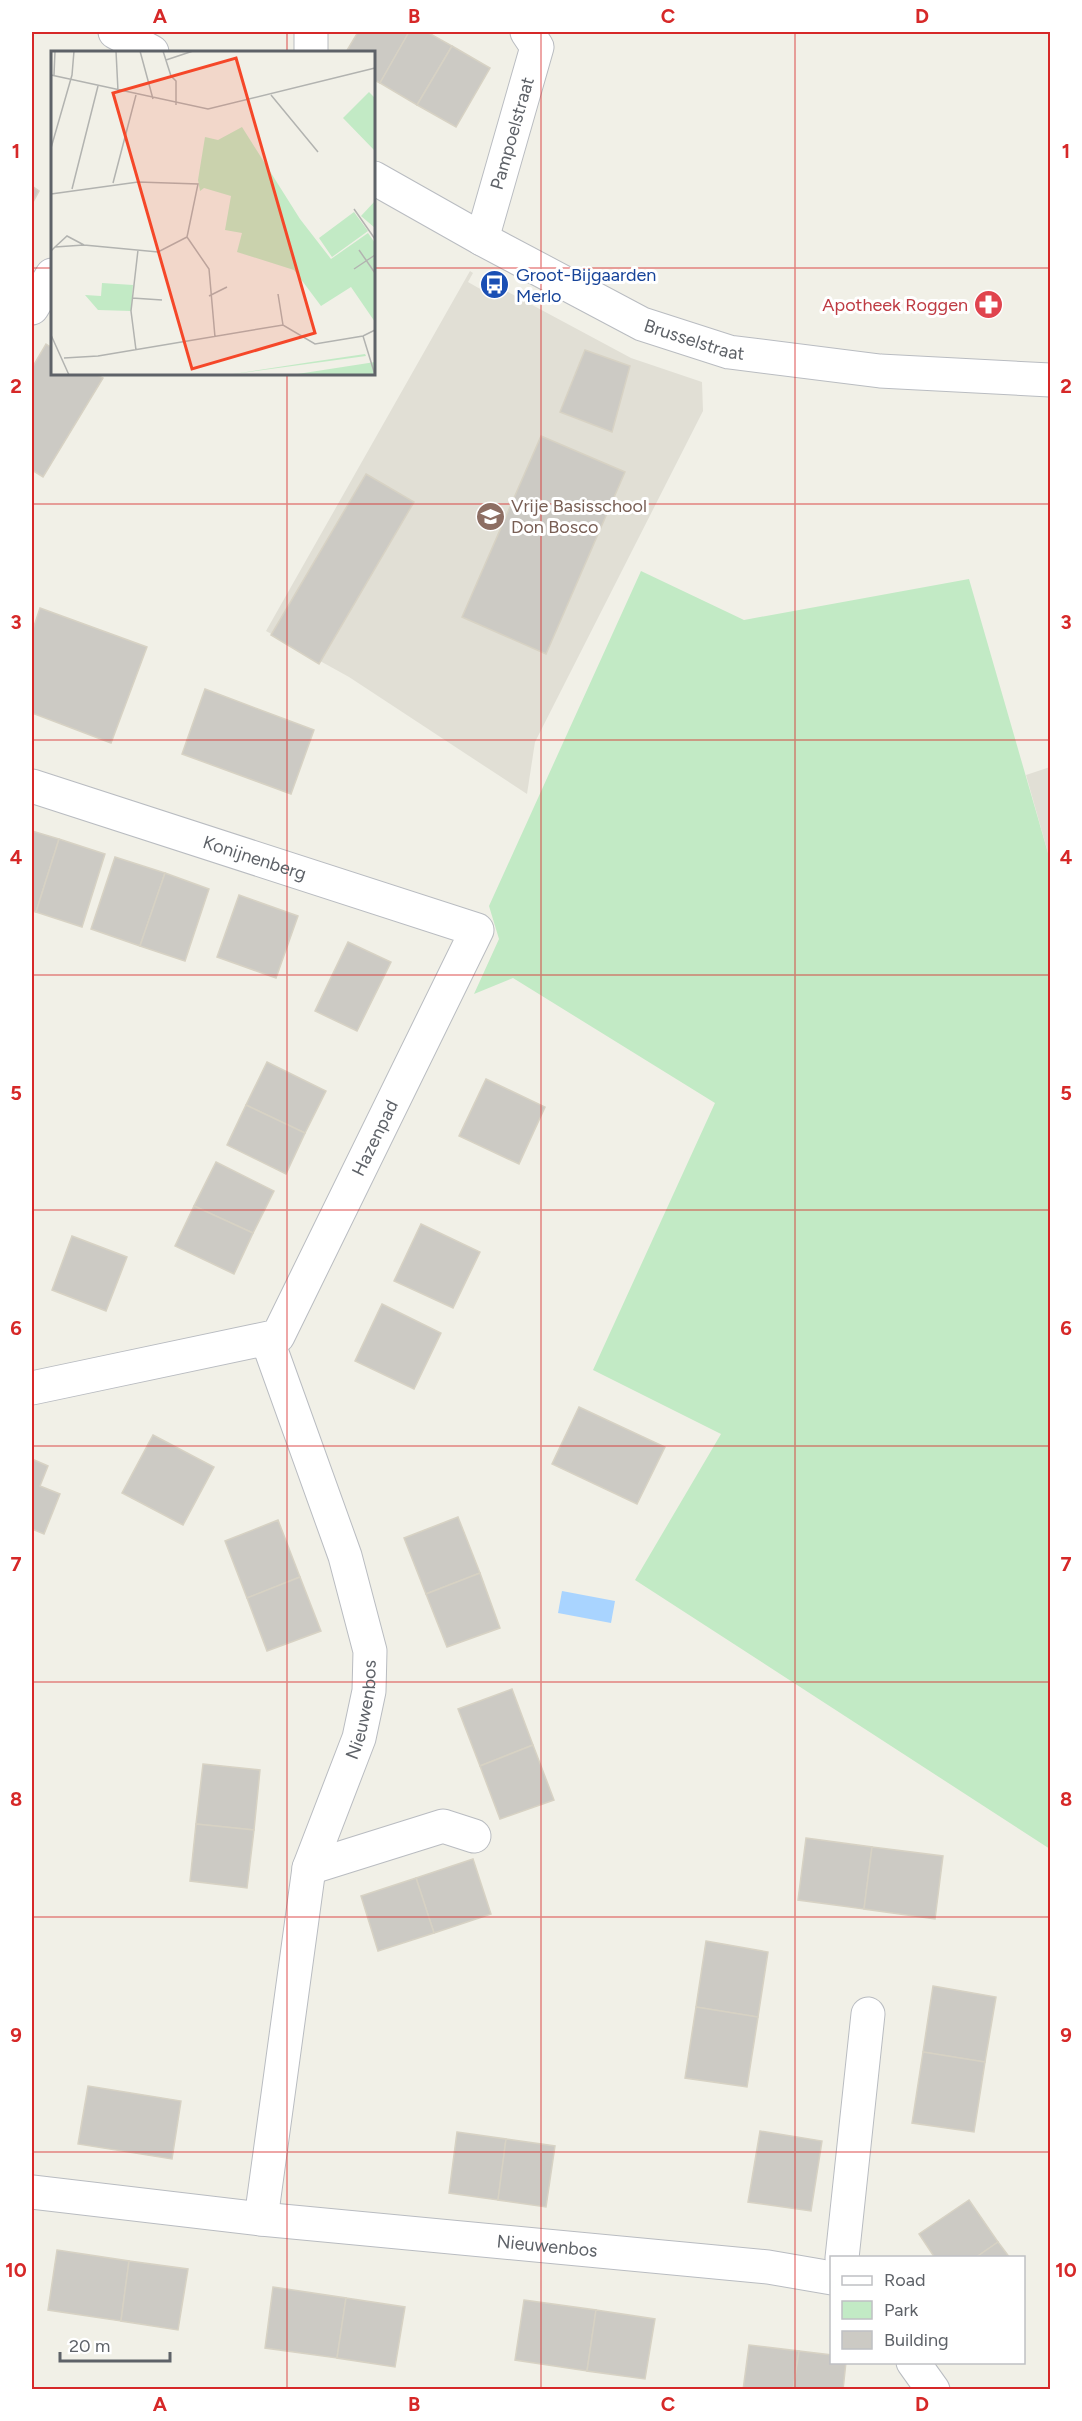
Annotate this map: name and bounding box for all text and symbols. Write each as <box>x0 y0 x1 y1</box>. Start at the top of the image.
text: A <box>153 4 168 28</box>
text: B <box>408 4 420 28</box>
text: C <box>661 4 675 28</box>
text: D <box>915 4 929 28</box>
inset map <box>51 51 375 375</box>
street label: Pampoelstraat <box>486 74 539 192</box>
text: 1 <box>12 139 20 163</box>
text: 1 <box>1062 139 1070 163</box>
place label: Groot-Bijgaarden Merlo <box>516 264 656 307</box>
bus stop icon: Groot-Bijgaarden Merlo <box>479 269 511 301</box>
pharmacy icon: Apotheek Roggen <box>973 289 1005 321</box>
place label: Apotheek Roggen <box>822 294 968 316</box>
street label: Brusselstraat <box>641 314 746 365</box>
text: 2 <box>10 374 22 398</box>
text: 2 <box>1060 374 1072 398</box>
place label: Vrije Basisschool Don Bosco <box>511 495 647 538</box>
school or university icon: Vrije Basisschool Don Bosco <box>474 500 506 532</box>
text: 3 <box>10 610 22 634</box>
text: 3 <box>1060 610 1072 634</box>
street label: Konijnenberg <box>200 831 309 885</box>
text: 4 <box>10 845 23 869</box>
text: 4 <box>1060 845 1073 869</box>
text: 5 <box>10 1081 22 1105</box>
text: 5 <box>1060 1081 1072 1105</box>
street label: Hazenpad <box>347 1096 403 1180</box>
text: 6 <box>10 1316 22 1340</box>
text: 6 <box>1060 1316 1072 1340</box>
text: 7 <box>10 1552 22 1576</box>
text: 7 <box>1060 1552 1072 1576</box>
street label: Nieuwenbos <box>341 1660 381 1763</box>
text: 8 <box>10 1787 22 1811</box>
text: 8 <box>1060 1787 1072 1811</box>
text: 9 <box>10 2023 22 2047</box>
text: 9 <box>1060 2023 1072 2047</box>
street label: Nieuwenbos <box>496 2230 599 2262</box>
legend <box>830 2256 1025 2364</box>
text: 10 <box>5 2258 27 2282</box>
text: 10 <box>1055 2258 1077 2282</box>
text: Road <box>884 2269 925 2291</box>
text: Park <box>884 2299 919 2321</box>
scale bar <box>60 2325 170 2363</box>
text: Building <box>884 2329 949 2351</box>
text: 20 m <box>69 2335 110 2357</box>
text: A <box>153 2392 168 2416</box>
text: B <box>408 2392 420 2416</box>
text: C <box>661 2392 675 2416</box>
text: D <box>915 2392 929 2416</box>

